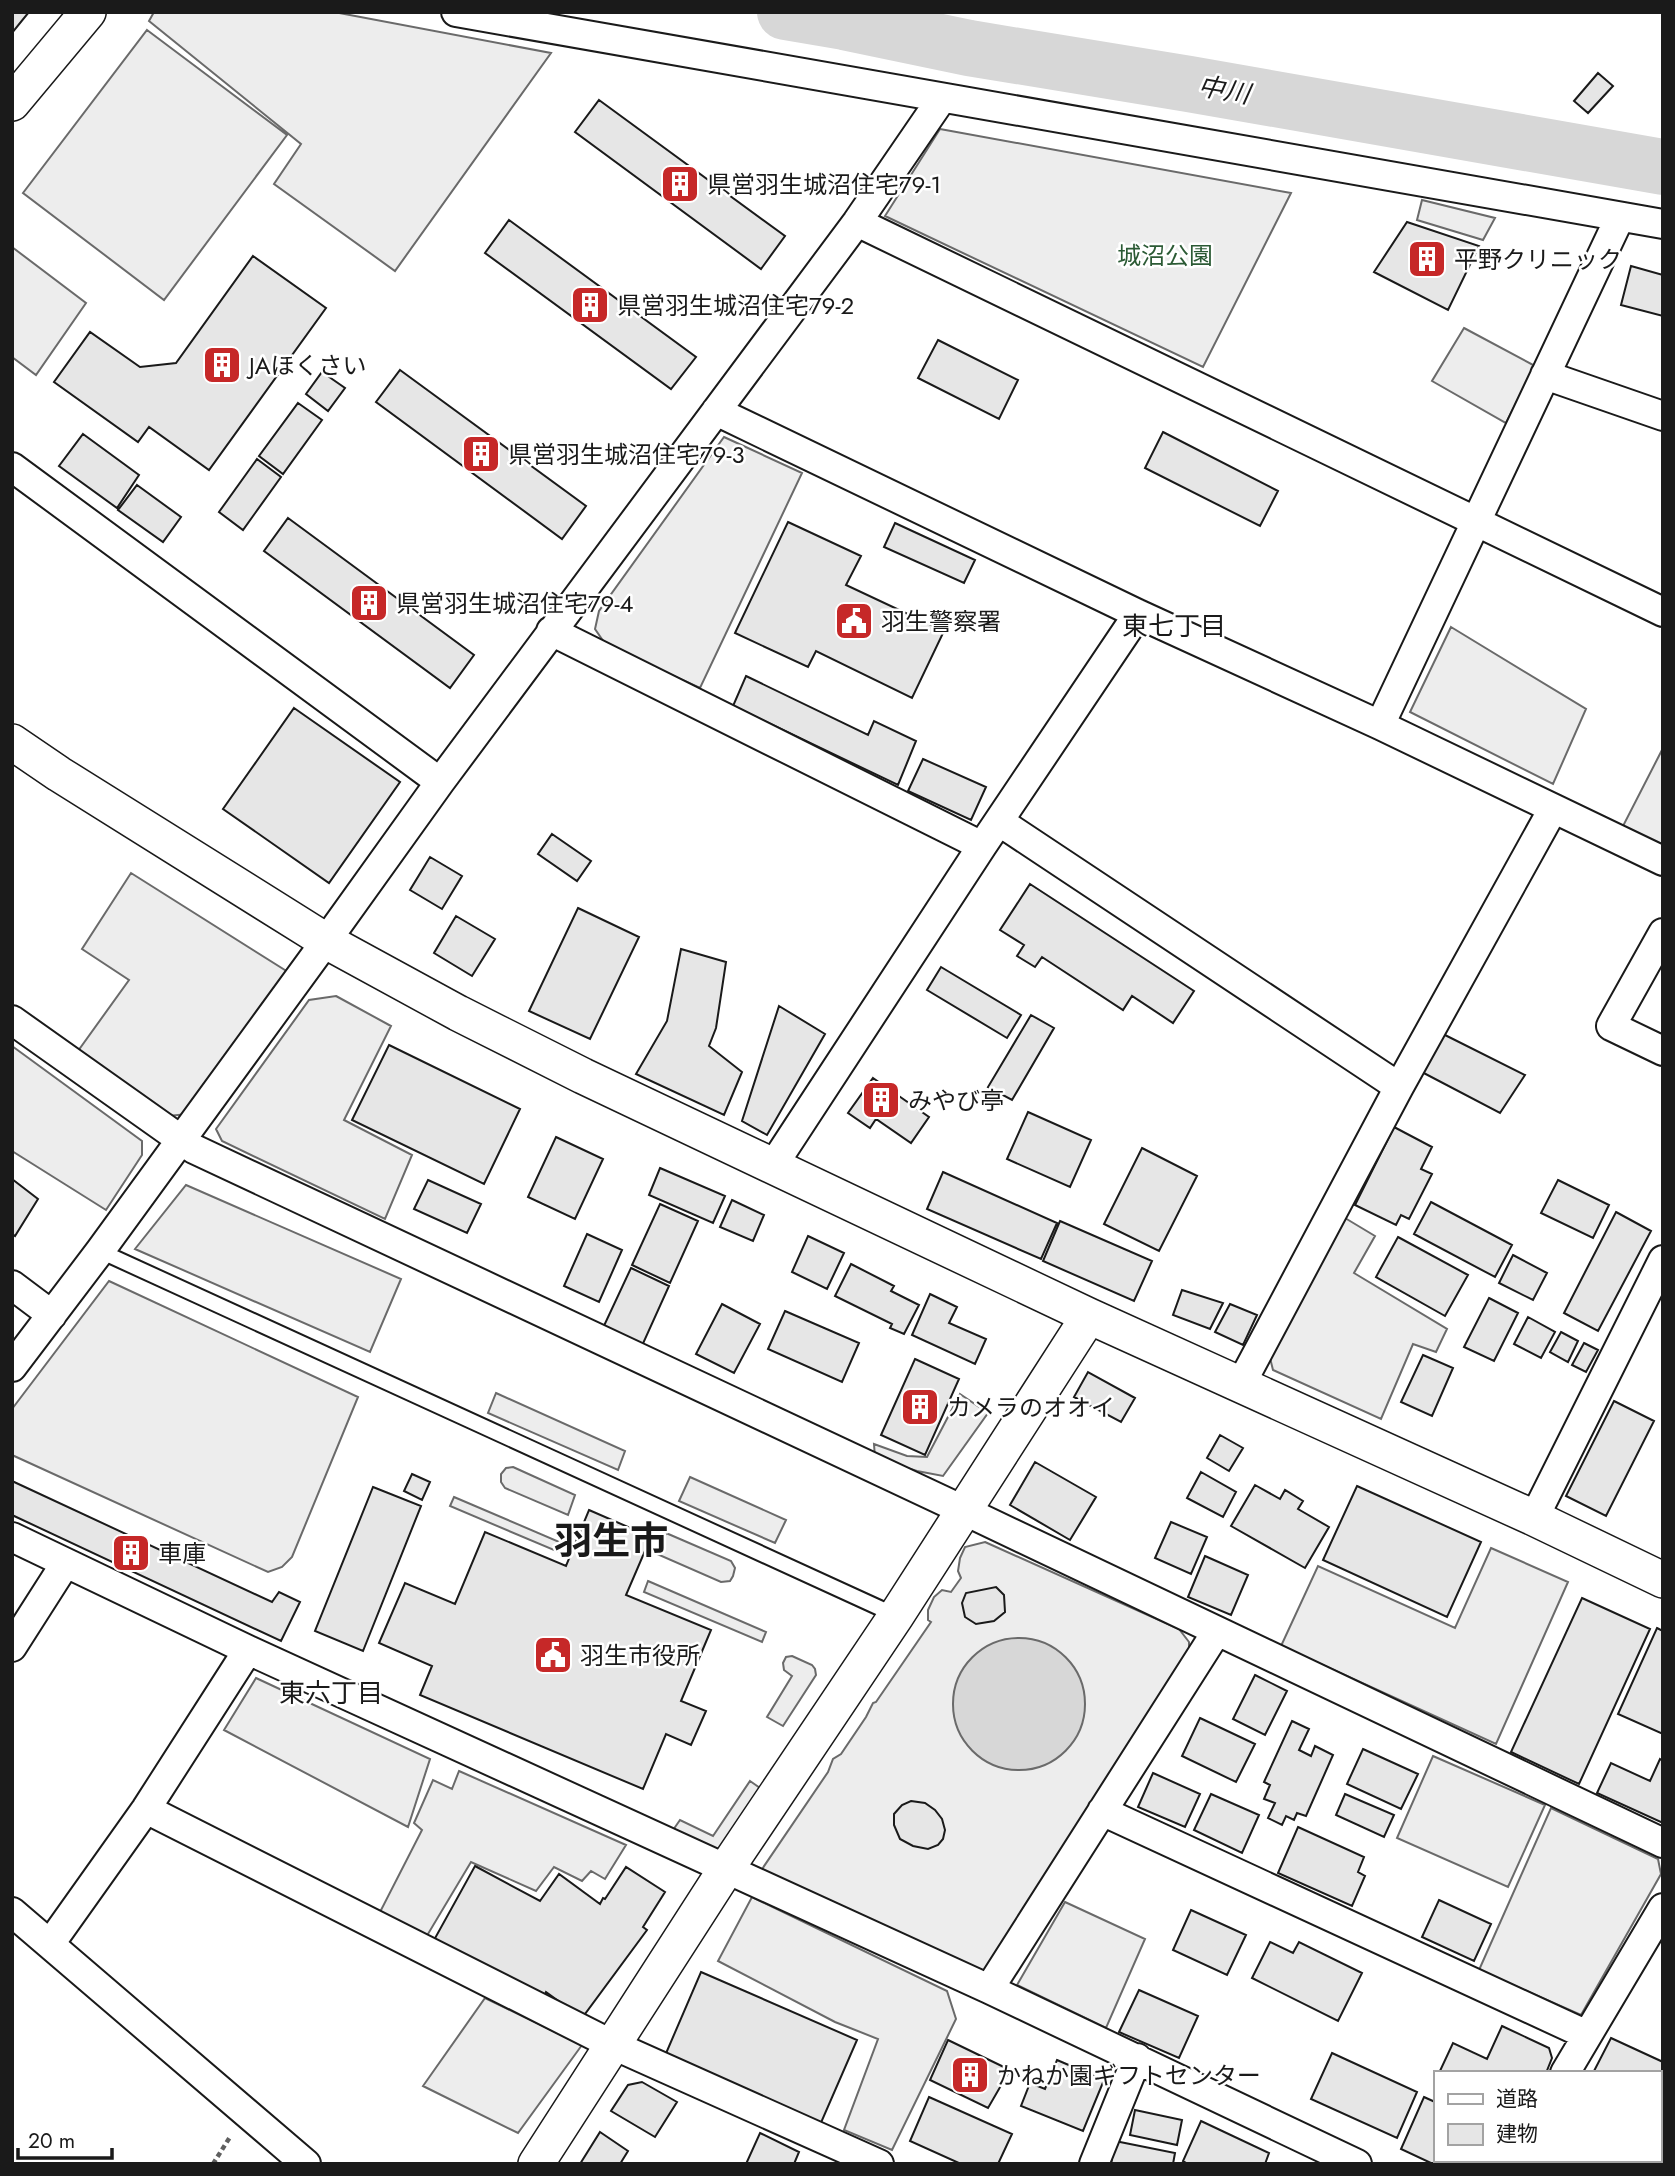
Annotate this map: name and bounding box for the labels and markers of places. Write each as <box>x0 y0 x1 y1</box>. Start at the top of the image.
building icon: 県営羽生城沼住宅79-1 <box>659 163 701 205</box>
place label: 県営羽生城沼住宅79-1 <box>707 167 941 202</box>
building icon: 平野クリニック <box>1406 238 1448 280</box>
place label: 平野クリニック <box>1454 242 1622 277</box>
building icon: 県営羽生城沼住宅79-2 <box>569 284 611 326</box>
place label: 県営羽生城沼住宅79-2 <box>617 288 854 323</box>
building icon: JAほくさい <box>201 344 243 386</box>
place label: JAほくさい <box>246 348 367 383</box>
building icon: 県営羽生城沼住宅79-3 <box>460 433 502 475</box>
place label: 県営羽生城沼住宅79-3 <box>508 437 745 472</box>
building icon: 県営羽生城沼住宅79-4 <box>348 582 390 624</box>
place label: 県営羽生城沼住宅79-4 <box>396 586 633 621</box>
public building icon: 羽生警察署 <box>833 600 875 642</box>
place label: 羽生警察署 <box>881 604 1001 639</box>
building icon: みやび亭 <box>860 1079 902 1121</box>
place label: みやび亭 <box>908 1083 1004 1118</box>
building icon: カメラのオオイ <box>899 1386 941 1428</box>
place label: カメラのオオイ <box>947 1390 1115 1425</box>
building icon: 車庫 <box>110 1532 152 1574</box>
place label: 車庫 <box>158 1536 206 1571</box>
public building icon: 羽生市役所 <box>532 1634 574 1676</box>
place label: 羽生市役所 <box>580 1638 700 1673</box>
building icon: かねか園ギフトセンター <box>949 2054 991 2096</box>
place label: かねか園ギフトセンター <box>997 2058 1261 2093</box>

